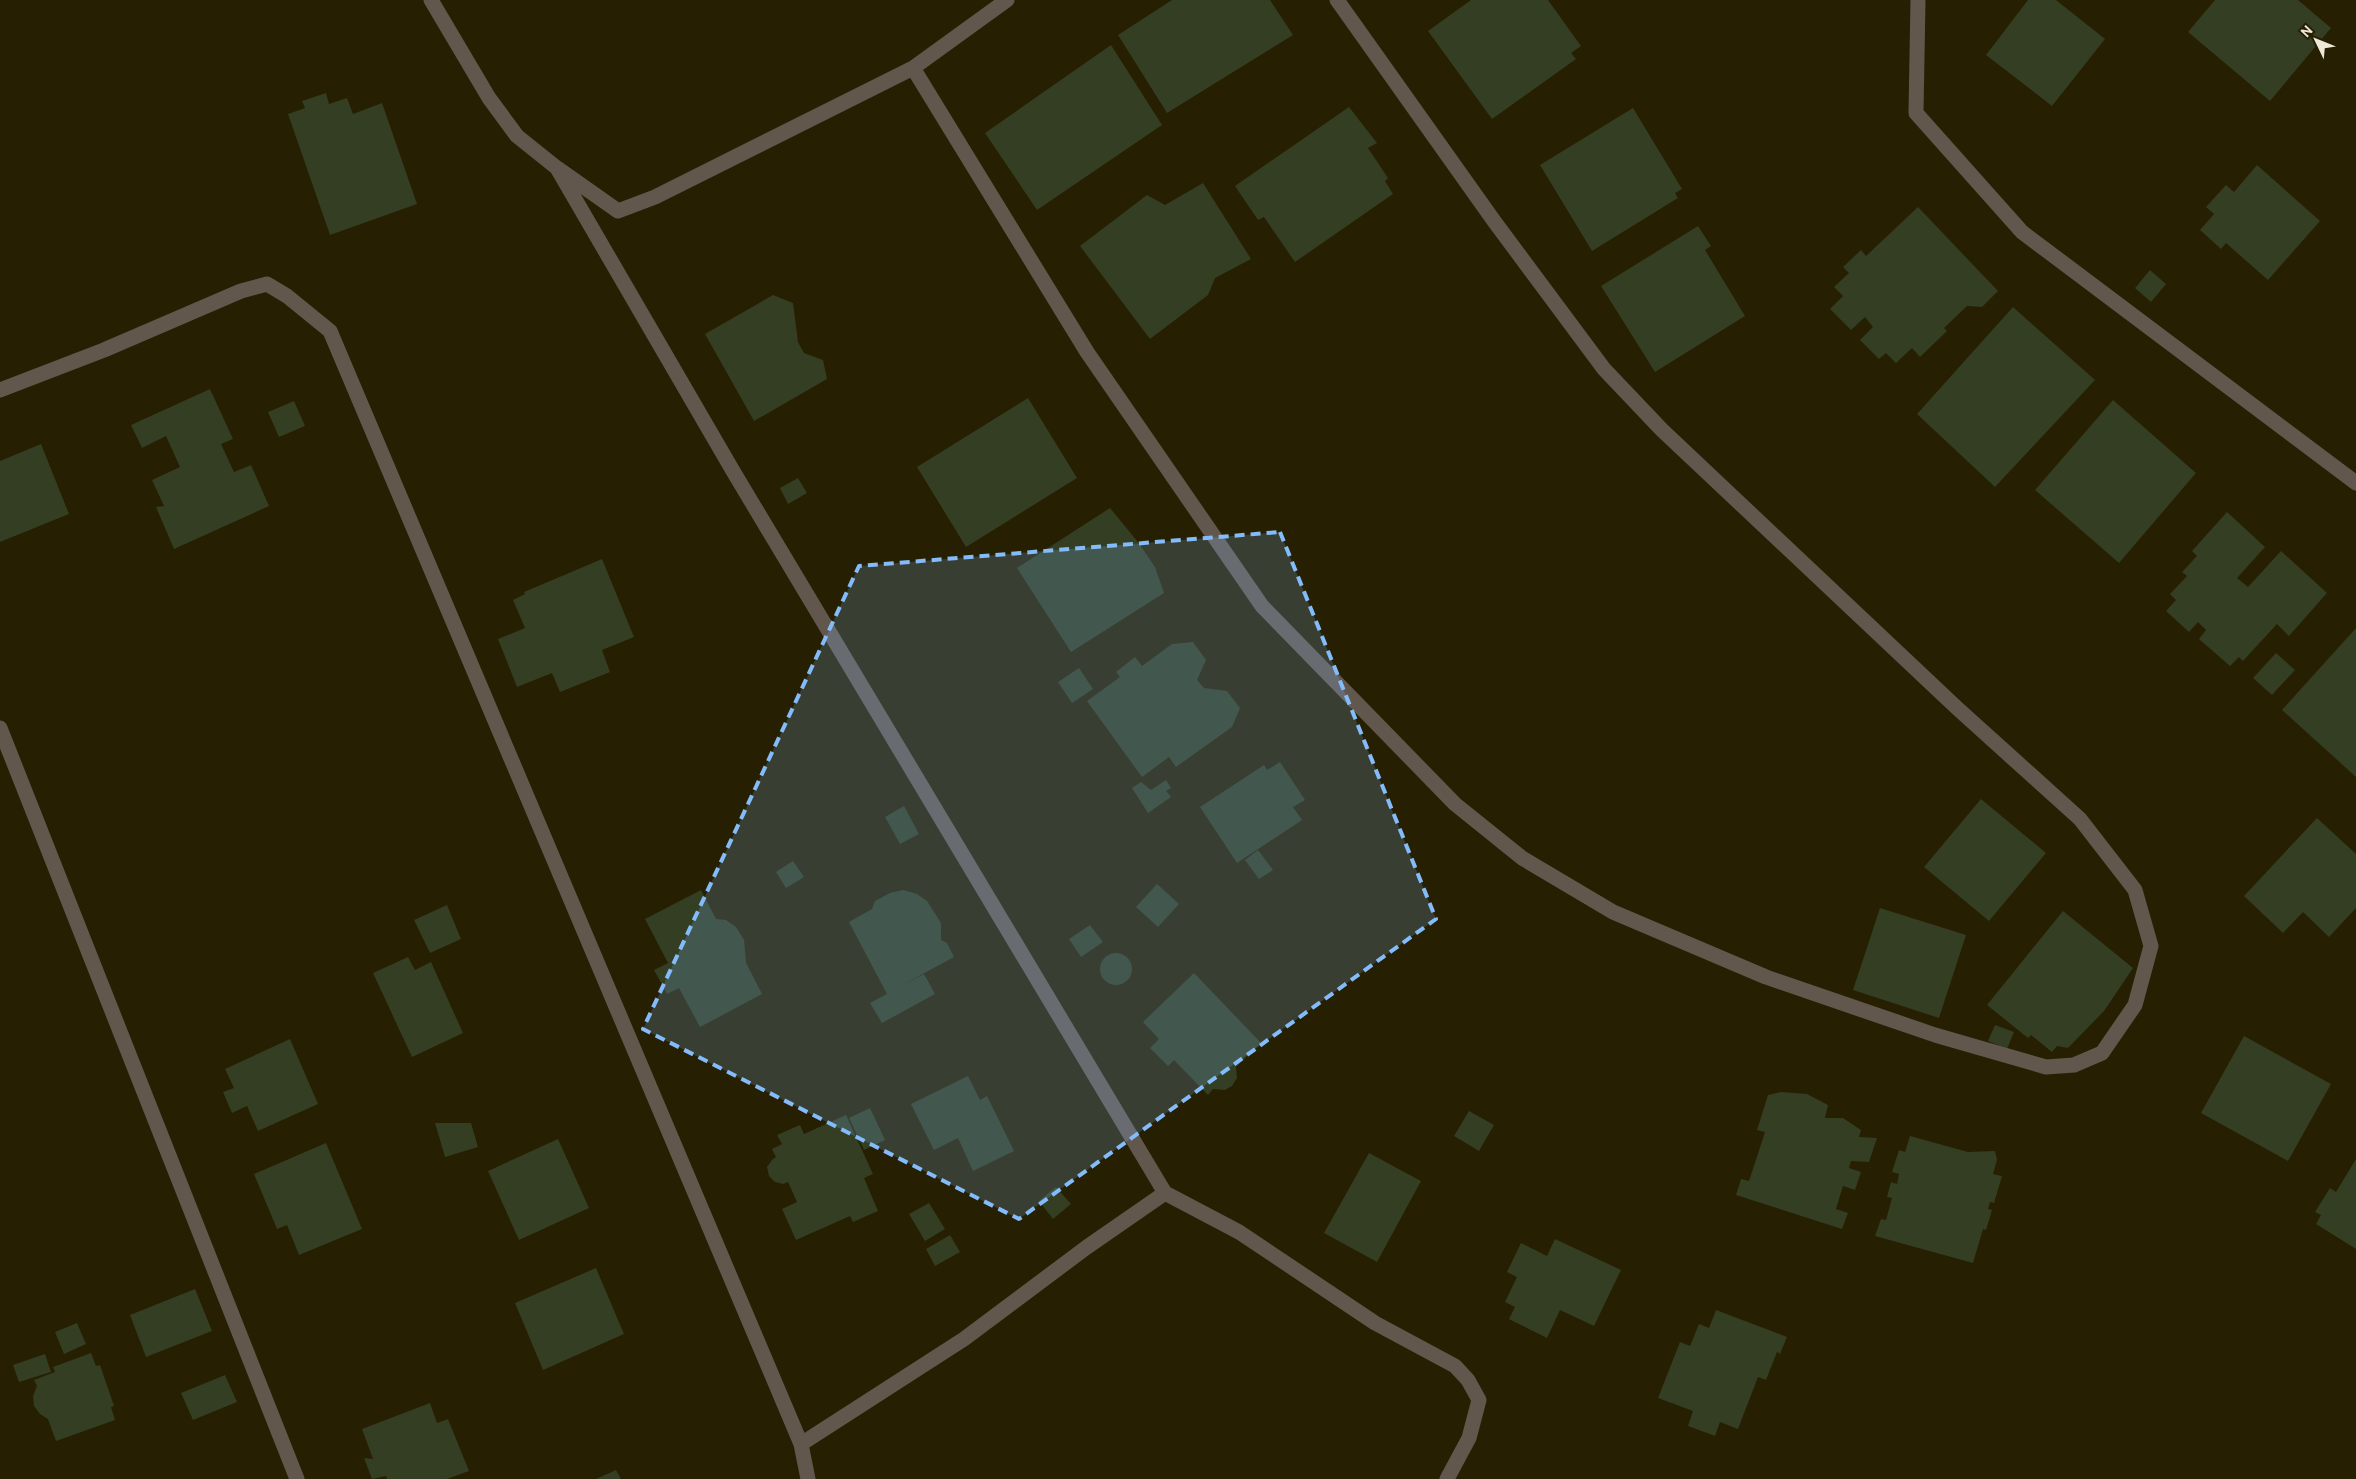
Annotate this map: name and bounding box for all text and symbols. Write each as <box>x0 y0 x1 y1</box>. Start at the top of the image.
north arrow <box>2291 15 2341 65</box>
text: N <box>2298 23 2317 42</box>

